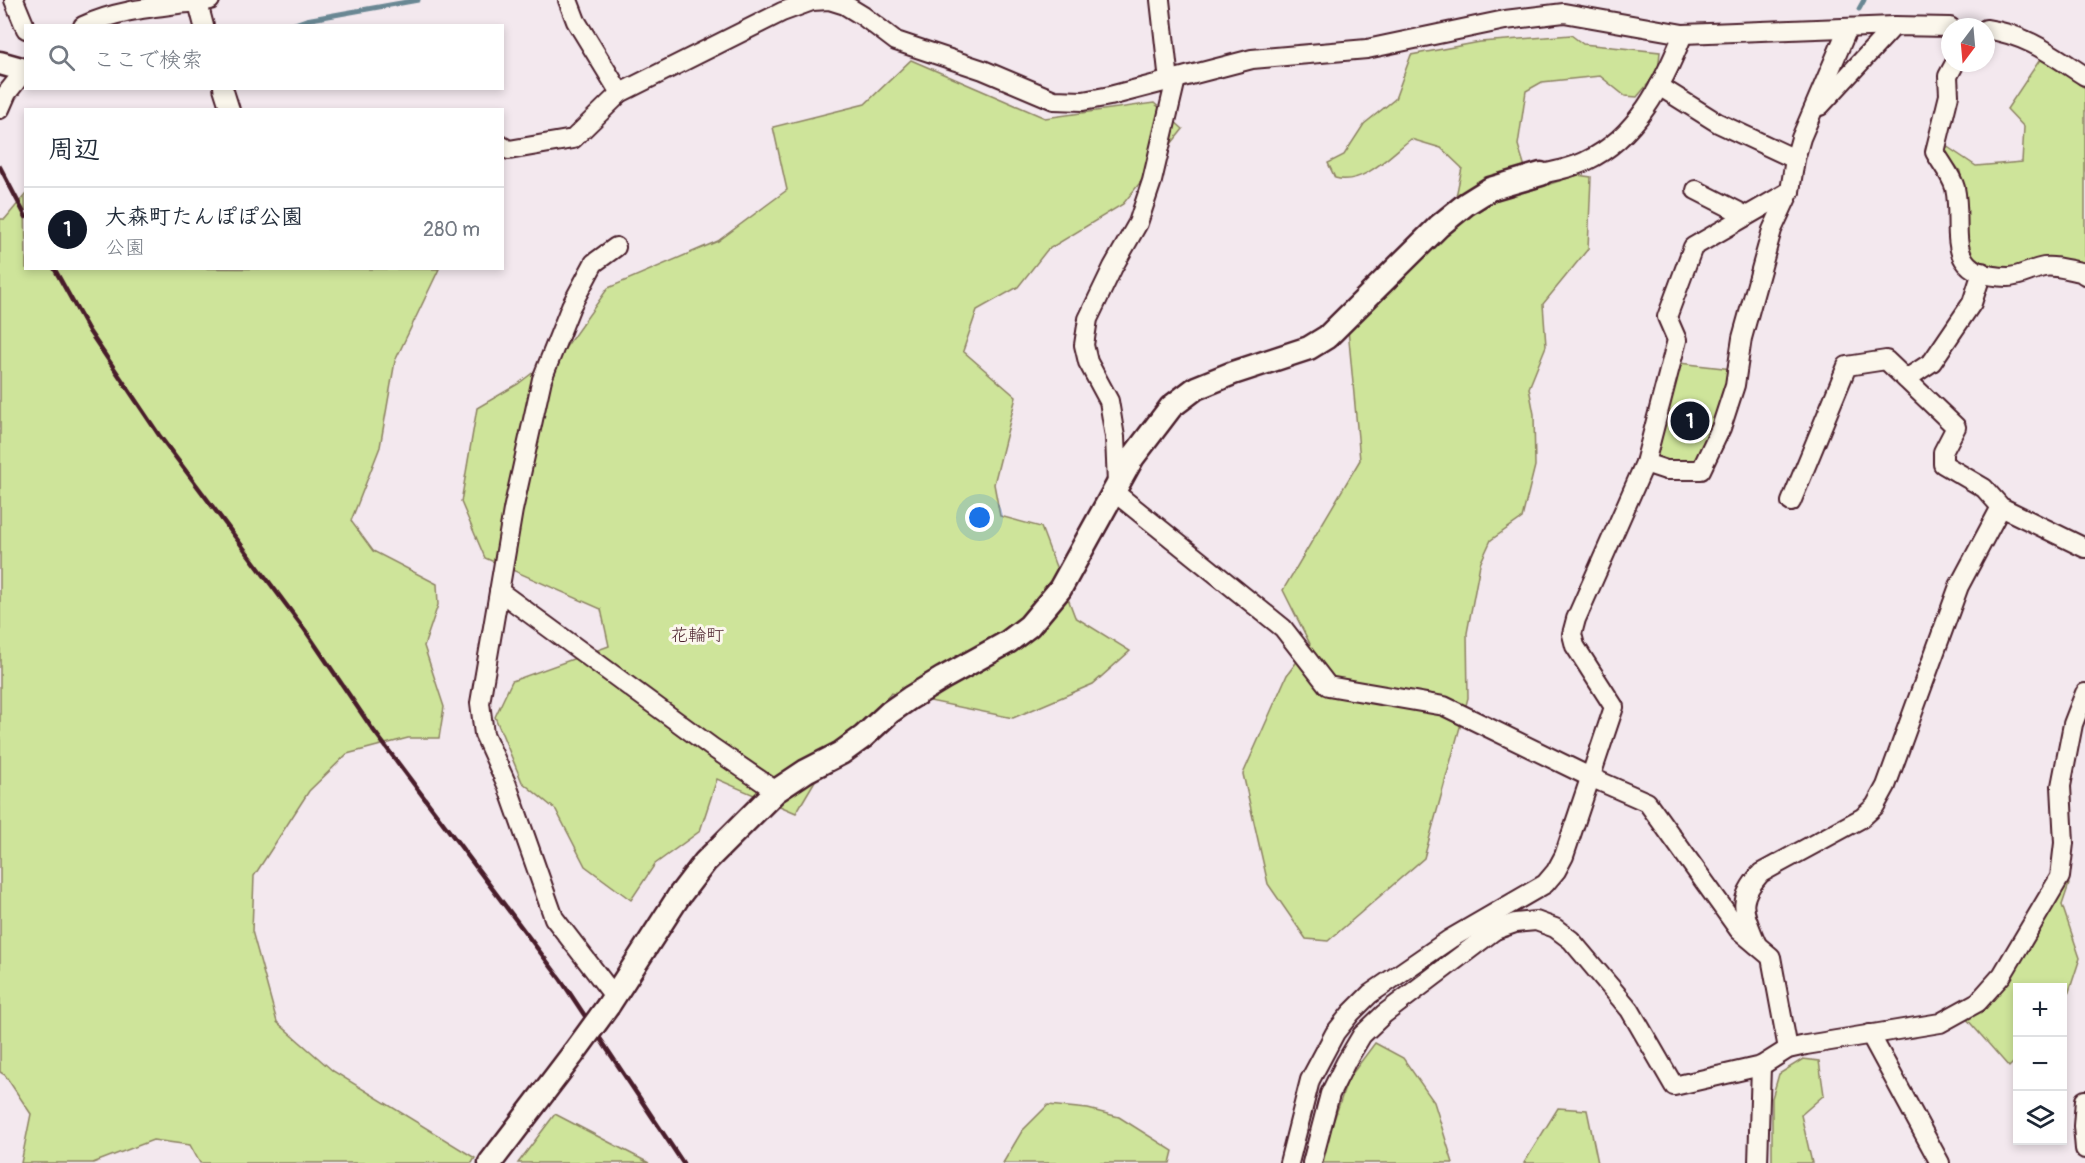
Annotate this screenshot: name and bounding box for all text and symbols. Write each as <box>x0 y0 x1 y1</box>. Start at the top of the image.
north arrow <box>1941 18 1995 72</box>
search box <box>24 24 504 90</box>
icon: search <box>45 41 78 74</box>
text: ここで検索 <box>93 46 203 74</box>
text: 周辺 <box>48 134 100 166</box>
text: 大森町たんぽぽ公園 <box>105 203 303 231</box>
text: 1 <box>64 217 71 242</box>
text: 280 m <box>423 217 480 242</box>
text: 公園 <box>105 235 145 260</box>
pin: 1 <box>1670 398 1710 444</box>
your location <box>965 503 994 532</box>
district label: 花輪町 <box>670 624 724 647</box>
map controls <box>2013 983 2067 1145</box>
button: + <box>2013 983 2067 1037</box>
button: − <box>2013 1037 2067 1091</box>
button: layers <box>2013 1091 2067 1145</box>

